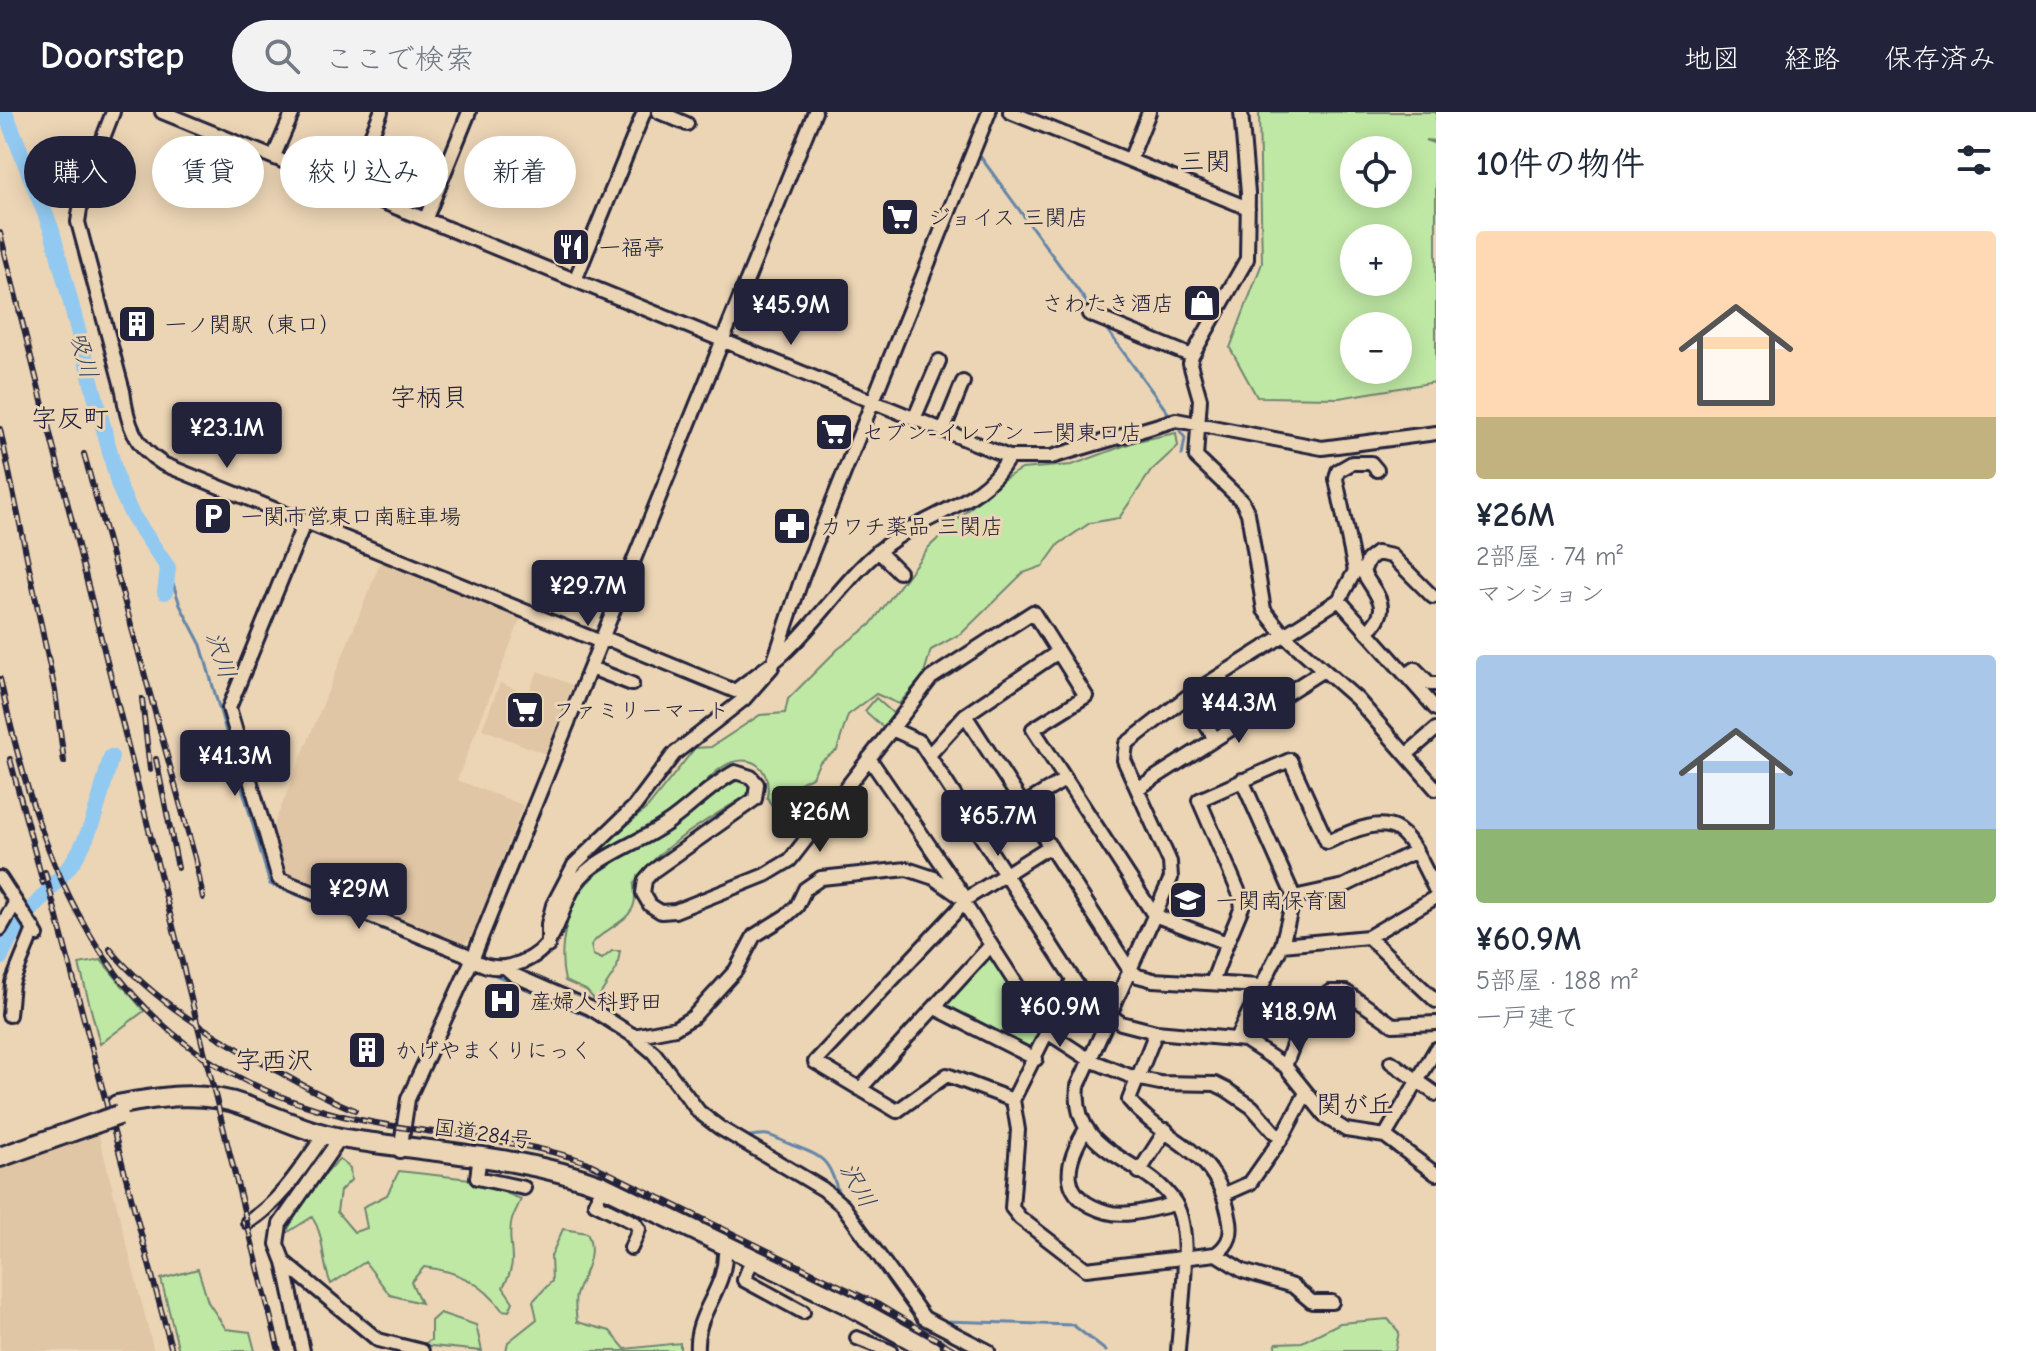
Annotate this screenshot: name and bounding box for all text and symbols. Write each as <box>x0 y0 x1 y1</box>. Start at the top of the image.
search box <box>232 20 792 92</box>
text: Doorstep <box>40 34 184 78</box>
icon: search <box>260 34 304 78</box>
text: ここで検索 <box>324 42 474 77</box>
text: 地図 <box>1684 43 1740 75</box>
text: 経路 <box>1784 43 1840 75</box>
text: 保存済み <box>1884 43 1996 75</box>
chip: 購入 <box>24 136 136 208</box>
chip: 賃貸 <box>152 136 264 208</box>
chip: 絞り込み <box>280 136 448 208</box>
chip: 新着 <box>464 136 576 208</box>
map controls <box>1340 136 1412 384</box>
button: locate <box>1340 136 1412 208</box>
icon: filters <box>1952 138 1996 182</box>
text: 10件の物件 <box>1476 144 1645 184</box>
district label: 三関 <box>1179 147 1231 177</box>
supermarket icon: ジョイス 三関店 <box>879 196 921 238</box>
place label: ジョイス 三関店 <box>928 205 1088 231</box>
button: + <box>1340 224 1412 296</box>
restaurant icon: 一福亭 <box>550 226 592 268</box>
place label: 一福亭 <box>599 235 665 261</box>
pin: ¥45.9M <box>726 279 856 347</box>
shop icon: さわたき酒店 <box>1181 282 1223 324</box>
icon: home <box>1664 283 1808 427</box>
text: ¥45.9M <box>752 290 830 320</box>
place label: さわたき酒店 <box>1042 291 1174 317</box>
building icon: 一ノ関駅（東口） <box>116 303 158 345</box>
place label: 一ノ関駅（東口） <box>165 312 341 338</box>
button: − <box>1340 312 1412 384</box>
water label: 吸川 <box>64 328 104 382</box>
district label: 字柄貝 <box>390 383 468 413</box>
pin: ¥23.1M <box>162 402 292 470</box>
district label: 字反町 <box>31 404 109 434</box>
supermarket icon: セブン-イレブン 一関東口店 <box>813 411 855 453</box>
text: ¥23.1M <box>190 413 264 443</box>
place label: セブン-イレブン 一関東口店 <box>862 420 1142 446</box>
parking icon: 一関市営東口南駐車場 <box>192 495 234 537</box>
text: ¥26M <box>1476 495 1555 535</box>
place label: 一関市営東口南駐車場 <box>241 504 461 530</box>
pharmacy icon: カワチ薬品 三関店 <box>771 505 813 547</box>
place label: カワチ薬品 三関店 <box>820 514 1003 540</box>
text: 2部屋 · 74 m² <box>1476 542 1623 572</box>
pin: ¥29.7M <box>523 560 653 628</box>
text: ¥29.7M <box>550 571 626 601</box>
text: マンション <box>1476 579 1605 609</box>
water label: 沢川 <box>200 628 242 682</box>
pin: ¥44.3M <box>1174 677 1304 745</box>
text: ¥44.3M <box>1201 688 1277 718</box>
supermarket icon: ファミリーマート <box>504 689 546 731</box>
place label: ファミリーマート <box>553 698 729 724</box>
icon: home <box>1664 707 1808 851</box>
pin: ¥41.3M <box>170 730 300 798</box>
text: ¥41.3M <box>198 741 272 771</box>
pin: ¥26M <box>773 786 867 854</box>
pin: ¥65.7M <box>933 790 1063 858</box>
text: ¥26M <box>790 797 850 827</box>
text: ¥65.7M <box>959 801 1037 831</box>
pin: ¥29M <box>312 863 406 931</box>
text: ¥29M <box>329 874 389 904</box>
school or university icon: 一関南保育園 <box>1167 879 1209 921</box>
place label: 一関南保育園 <box>1216 888 1348 914</box>
text: ¥60.9M <box>1476 919 1581 959</box>
text: 5部屋 · 188 m² <box>1476 966 1638 996</box>
hospital icon: 産婦人科野田 <box>481 980 523 1022</box>
pin: ¥60.9M <box>995 981 1125 1049</box>
pin: ¥18.9M <box>1234 986 1364 1054</box>
place label: 産婦人科野田 <box>530 989 662 1015</box>
text: ¥60.9M <box>1020 992 1100 1022</box>
text: ¥18.9M <box>1261 997 1337 1027</box>
text: 一戸建て <box>1476 1003 1580 1033</box>
building icon: かげやまくりにっく <box>346 1029 388 1071</box>
place label: かげやまくりにっく <box>395 1038 593 1064</box>
district label: 字西沢 <box>235 1046 313 1076</box>
district label: 関が丘 <box>1316 1090 1394 1120</box>
street label: 国道284号 <box>432 1114 534 1154</box>
water label: 沢川 <box>834 1157 882 1213</box>

